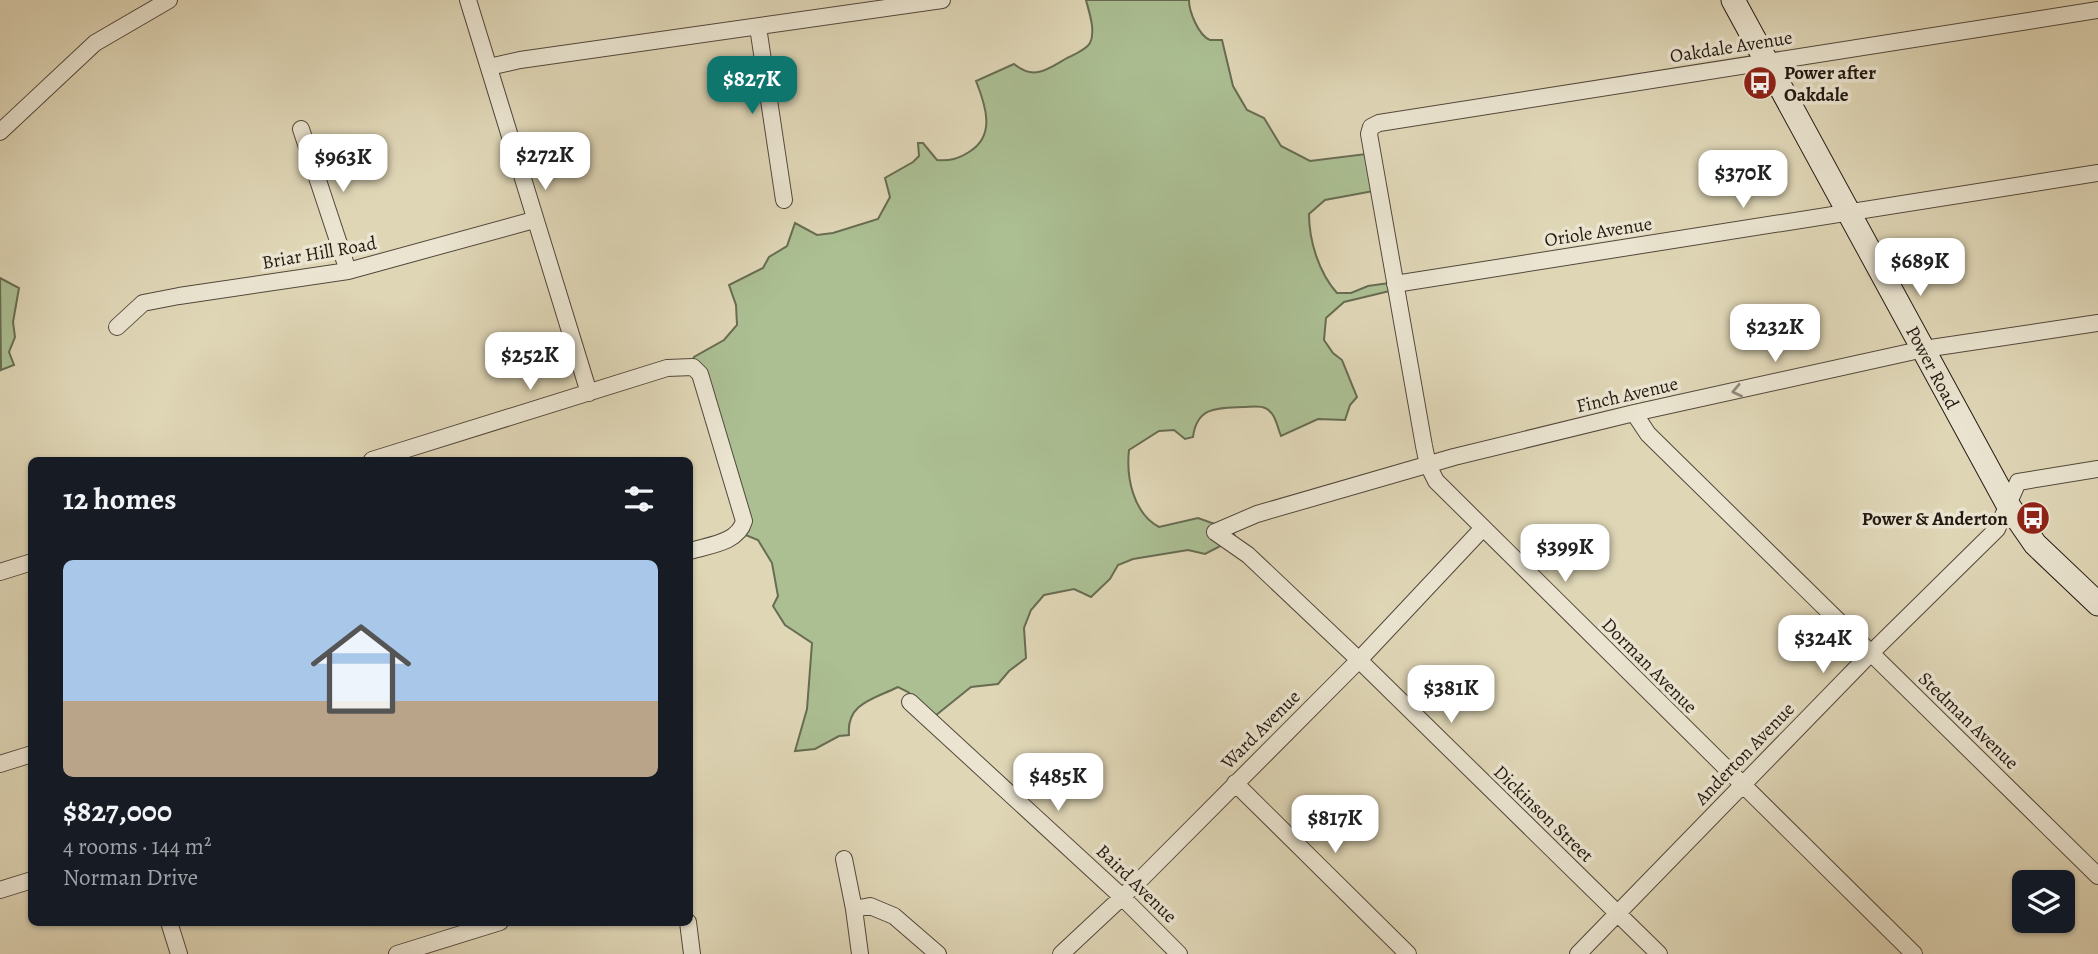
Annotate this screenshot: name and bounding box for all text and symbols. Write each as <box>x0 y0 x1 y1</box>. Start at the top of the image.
street label: Oakdale Avenue <box>1668 24 1794 69</box>
pin: $827K <box>703 57 801 116</box>
place label: Power after Oakdale <box>1784 60 1876 108</box>
text: $827K <box>723 63 781 94</box>
bus stop icon: Power after Oakdale <box>1741 64 1779 102</box>
pin: $272K <box>496 132 594 192</box>
pin: $963K <box>294 134 392 194</box>
text: $272K <box>516 139 574 170</box>
text: $963K <box>314 141 372 172</box>
pin: $370K <box>1694 150 1792 210</box>
text: $370K <box>1714 157 1772 188</box>
street label: Oriole Avenue <box>1542 211 1654 253</box>
street label: Briar Hill Road <box>260 230 379 276</box>
pin: $689K <box>1871 238 1969 298</box>
text: $689K <box>1891 245 1949 276</box>
pin: $232K <box>1726 304 1824 364</box>
text: $232K <box>1746 311 1804 342</box>
street label: Power Road <box>1899 321 1965 414</box>
pin: $252K <box>481 332 579 392</box>
text: $252K <box>501 339 559 370</box>
street label: Finch Avenue <box>1574 371 1681 419</box>
one-way arrow <box>1732 383 1744 397</box>
text: 12 homes <box>63 479 176 519</box>
icon: filters <box>620 480 658 518</box>
bus stop icon: Power & Anderton <box>2014 499 2052 537</box>
place label: Power & Anderton <box>1862 506 2008 532</box>
pin: $399K <box>1516 524 1614 584</box>
text: $399K <box>1536 531 1594 562</box>
icon: home <box>298 606 424 732</box>
street label: Dorman Avenue <box>1596 612 1703 719</box>
pin: $324K <box>1774 616 1872 675</box>
text: $324K <box>1794 622 1852 653</box>
pin: $381K <box>1402 666 1500 725</box>
street label: Stedman Avenue <box>1912 666 2024 775</box>
text: $381K <box>1424 672 1479 703</box>
street label: Ward Avenue <box>1215 684 1306 776</box>
street label: Anderton Avenue <box>1688 697 1800 811</box>
pin: $485K <box>1009 754 1107 813</box>
street label: Dickinson Street <box>1488 759 1599 868</box>
text: $485K <box>1029 760 1087 791</box>
text: $827,000 <box>63 791 172 831</box>
pin: $817K <box>1286 796 1384 855</box>
text: $817K <box>1308 802 1362 833</box>
text: 4 rooms · 144 m² <box>63 831 211 862</box>
street label: Baird Avenue <box>1090 839 1182 929</box>
text: Norman Drive <box>63 862 198 893</box>
map controls <box>2012 870 2075 933</box>
button: layers <box>2012 870 2075 933</box>

